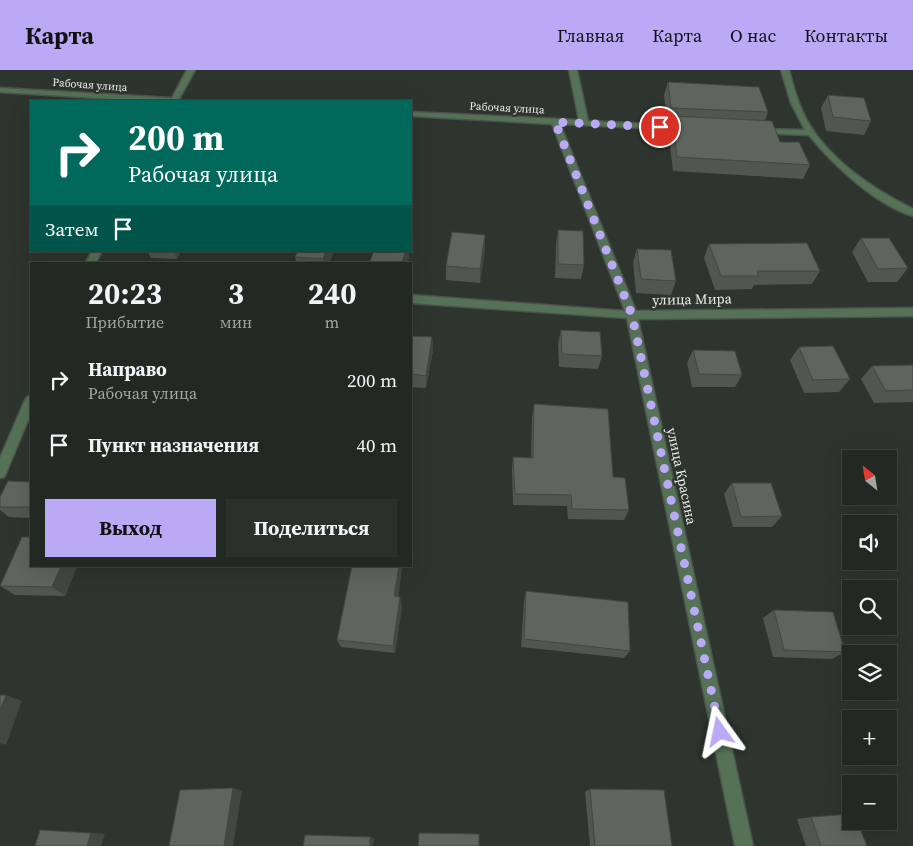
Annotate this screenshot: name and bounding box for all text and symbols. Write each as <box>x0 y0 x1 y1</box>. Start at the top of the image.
text: Карта <box>25 19 94 52</box>
text: Главная <box>557 23 624 48</box>
text: Карта <box>652 23 702 48</box>
text: О нас <box>730 23 776 48</box>
text: Контакты <box>804 23 888 48</box>
street label: Рабочая улица <box>52 75 128 95</box>
street label: Рабочая улица <box>469 99 545 117</box>
pin <box>639 106 681 148</box>
icon: arrive <box>646 113 674 141</box>
text: 200 m <box>128 114 224 162</box>
icon: right <box>45 120 110 185</box>
text: Рабочая улица <box>128 159 278 189</box>
icon: arrive <box>109 215 137 243</box>
text: Затем <box>45 216 99 242</box>
text: 20:23 <box>88 273 162 314</box>
text: 3 <box>228 273 244 314</box>
text: 240 <box>308 273 356 314</box>
street label: улица Мира <box>652 288 733 310</box>
text: Прибытие <box>86 311 164 333</box>
text: мин <box>220 311 252 333</box>
text: m <box>325 311 339 333</box>
text: Направо <box>88 356 167 382</box>
icon: right <box>45 366 73 394</box>
text: 200 m <box>347 367 397 393</box>
text: Рабочая улица <box>88 382 197 404</box>
street label: улица Красина <box>662 426 702 527</box>
icon: arrive <box>45 431 73 459</box>
text: Пункт назначения <box>88 432 259 458</box>
text: 40 m <box>356 432 397 458</box>
north arrow <box>842 450 898 505</box>
map controls <box>842 450 897 830</box>
button: Выход <box>45 499 216 557</box>
button: Поделиться <box>226 499 397 557</box>
button: sound <box>842 515 897 570</box>
button: search <box>842 580 897 635</box>
button: layers <box>842 645 897 700</box>
position arrow <box>693 705 745 757</box>
button: + <box>842 710 897 765</box>
button: − <box>842 775 897 830</box>

